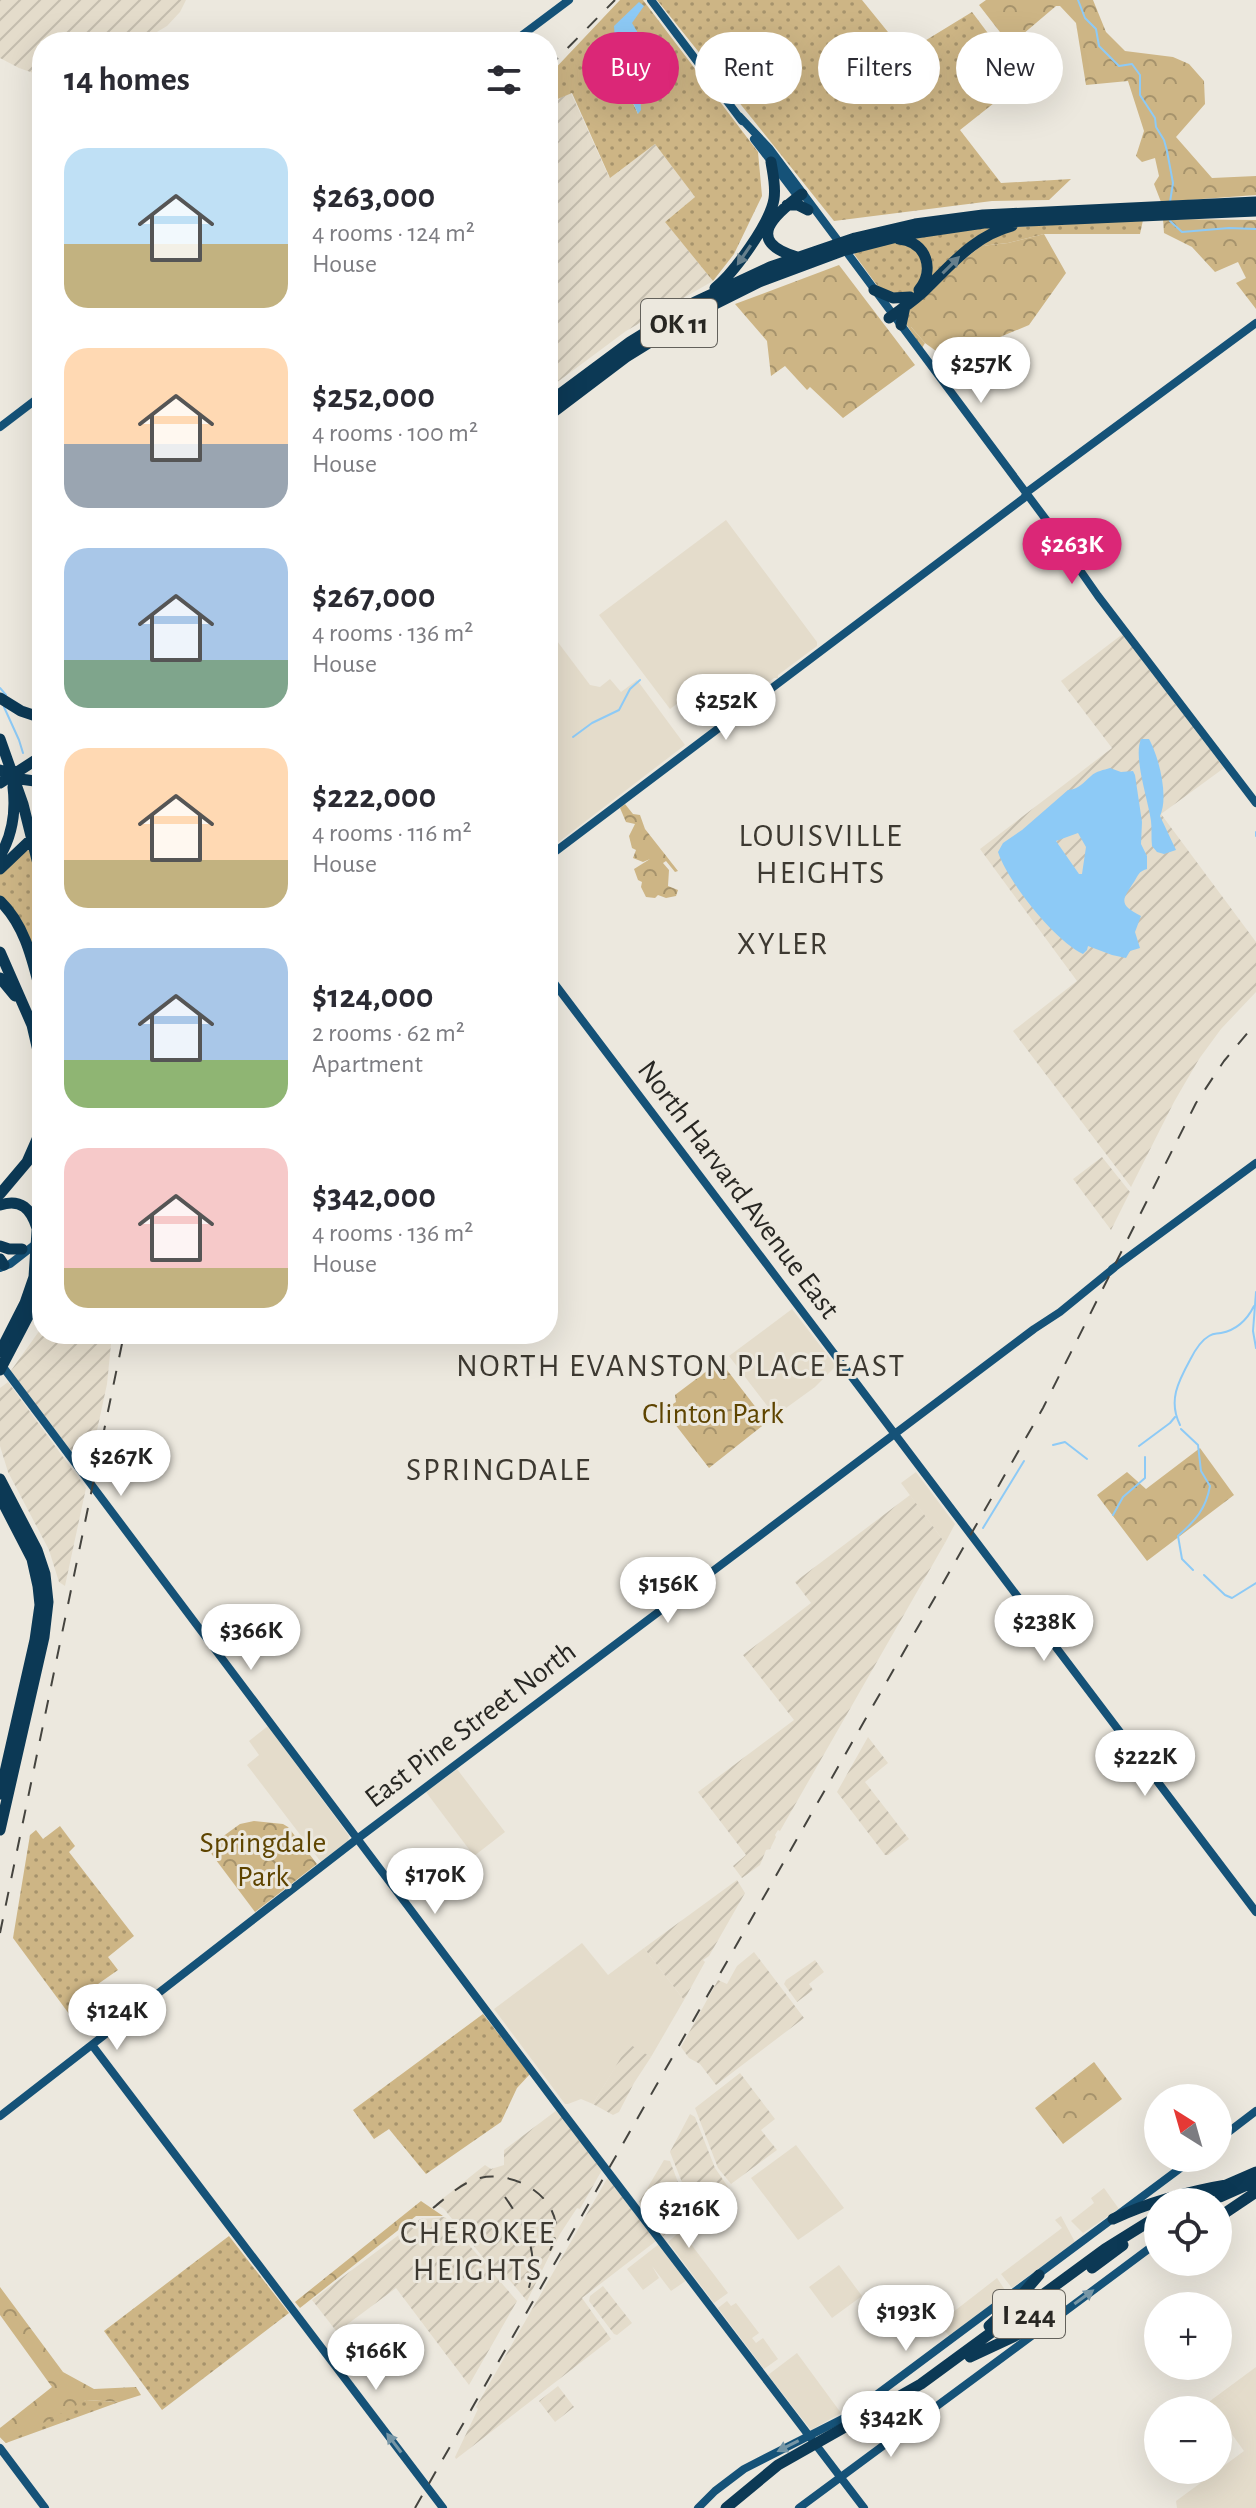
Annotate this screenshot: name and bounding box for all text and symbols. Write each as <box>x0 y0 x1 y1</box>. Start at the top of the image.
chip: Buy <box>582 32 679 104</box>
chip: Rent <box>695 32 802 104</box>
chip: Filters <box>818 32 940 104</box>
chip: New <box>956 32 1063 104</box>
icon: filters <box>482 58 526 102</box>
text: 14 homes <box>64 63 190 97</box>
icon: home <box>128 180 224 276</box>
text: $263,000 <box>312 180 435 214</box>
text: 4 rooms · 124 m² <box>312 220 475 246</box>
one-way arrow <box>737 244 752 265</box>
text: House <box>312 251 377 277</box>
one-way arrow <box>941 256 960 275</box>
road number: OK 11 <box>641 299 717 347</box>
pin: $257K <box>925 337 1037 405</box>
text: $257K <box>950 350 1012 376</box>
icon: home <box>128 380 224 476</box>
text: $252,000 <box>312 380 435 414</box>
text: 4 rooms · 100 m² <box>312 420 478 446</box>
text: House <box>312 451 377 477</box>
pin: $263K <box>1016 518 1128 586</box>
text: $263K <box>1041 531 1103 557</box>
icon: home <box>128 580 224 676</box>
text: $267,000 <box>312 580 435 614</box>
text: 4 rooms · 136 m² <box>312 620 473 646</box>
text: House <box>312 651 377 677</box>
pin: $252K <box>670 674 782 742</box>
text: $252K <box>695 687 757 713</box>
icon: home <box>128 780 224 876</box>
text: $222,000 <box>312 780 436 814</box>
text: 4 rooms · 116 m² <box>312 820 472 846</box>
district label: LOUISVILLE HEIGHTS <box>739 820 903 889</box>
text: House <box>312 851 377 877</box>
district label: XYLER <box>737 928 829 960</box>
icon: home <box>128 980 224 1076</box>
text: $124,000 <box>312 980 434 1014</box>
text: 2 rooms · 62 m² <box>312 1020 465 1046</box>
text: Apartment <box>312 1051 423 1077</box>
street label: North Harvard Avenue East <box>632 1055 845 1325</box>
icon: home <box>128 1180 224 1276</box>
text: $342,000 <box>312 1180 436 1214</box>
text: 4 rooms · 136 m² <box>312 1220 473 1246</box>
text: House <box>312 1251 377 1277</box>
district label: NORTH EVANSTON PLACE EAST <box>456 1350 906 1382</box>
park label: Clinton Park <box>642 1399 784 1429</box>
pin: $267K <box>65 1430 177 1498</box>
text: $267K <box>90 1443 152 1469</box>
district label: SPRINGDALE <box>406 1454 592 1486</box>
pin: $156K <box>612 1557 724 1625</box>
text: $156K <box>638 1570 698 1596</box>
pin: $238K <box>988 1595 1100 1663</box>
pin: $366K <box>195 1604 307 1672</box>
text: $238K <box>1012 1608 1076 1634</box>
text: $366K <box>219 1617 283 1643</box>
street label: East Pine Street North <box>360 1636 582 1814</box>
pin: $222K <box>1089 1730 1201 1798</box>
text: $222K <box>1113 1743 1177 1769</box>
park label: Springdale Park <box>200 1828 326 1892</box>
pin: $170K <box>379 1848 491 1916</box>
text: $170K <box>404 1861 466 1887</box>
pin: $124K <box>61 1984 173 2052</box>
text: $124K <box>86 1997 148 2023</box>
north arrow <box>1144 2084 1232 2172</box>
map controls <box>1144 2084 1232 2484</box>
pin: $216K <box>633 2182 745 2250</box>
button: locate <box>1144 2188 1232 2276</box>
text: $216K <box>658 2195 720 2221</box>
district label: CHEROKEE HEIGHTS <box>400 2217 556 2286</box>
pin: $193K <box>850 2285 962 2353</box>
road number: I 244 <box>993 2290 1065 2338</box>
one-way arrow <box>1074 2290 1095 2305</box>
button: + <box>1144 2292 1232 2380</box>
text: $193K <box>876 2298 936 2324</box>
pin: $166K <box>320 2324 432 2392</box>
text: $166K <box>345 2337 407 2363</box>
pin: $342K <box>835 2391 947 2459</box>
button: − <box>1144 2396 1232 2484</box>
text: $342K <box>859 2404 923 2430</box>
one-way arrow <box>386 2433 402 2453</box>
one-way arrow <box>776 2440 799 2453</box>

